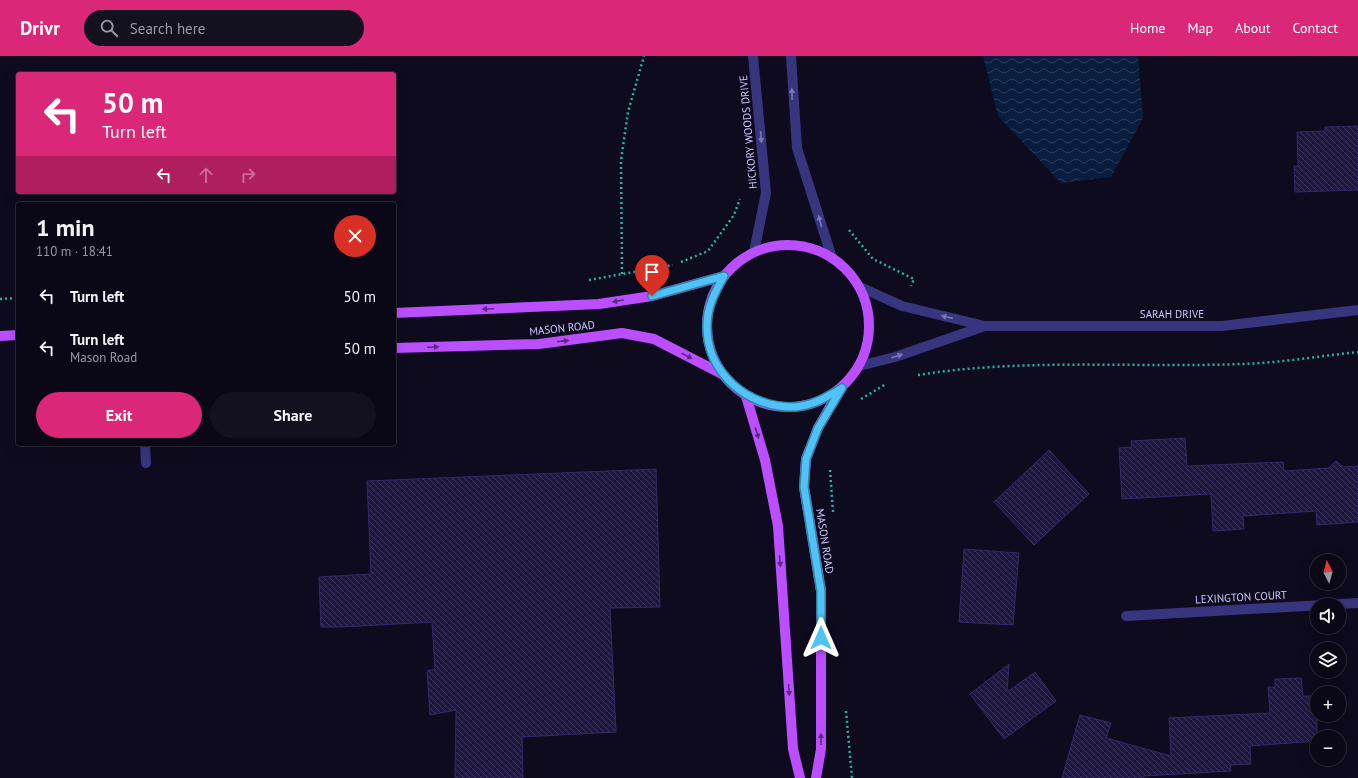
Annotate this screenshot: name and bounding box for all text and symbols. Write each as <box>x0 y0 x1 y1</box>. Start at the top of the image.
search box <box>84 10 364 46</box>
text: Drivr <box>20 16 60 40</box>
icon: search <box>98 17 120 39</box>
text: Search here <box>130 19 205 38</box>
text: Home <box>1130 19 1165 37</box>
text: Map <box>1187 19 1213 37</box>
text: About <box>1235 19 1271 37</box>
text: Contact <box>1293 19 1338 37</box>
street label: HICKORY WOODS DRIVE <box>736 74 760 189</box>
text: 50 m <box>102 84 163 121</box>
icon: left <box>36 88 88 140</box>
one-way arrow <box>789 88 796 100</box>
text: Turn left <box>102 120 167 143</box>
one-way arrow <box>758 131 764 143</box>
icon: left <box>153 164 175 186</box>
icon: ahead <box>195 164 217 186</box>
icon: right <box>237 164 259 186</box>
text: 1 min <box>36 212 95 243</box>
one-way arrow <box>816 214 822 227</box>
button: close <box>334 215 376 257</box>
text: 110 m · 18:41 <box>36 243 113 260</box>
pin <box>635 255 669 296</box>
icon: arrive <box>641 261 663 283</box>
icon: left <box>36 285 58 307</box>
text: Turn left <box>70 287 124 306</box>
text: 50 m <box>343 287 376 306</box>
one-way arrow <box>612 298 624 304</box>
one-way arrow <box>482 305 494 312</box>
street label: SARAH DRIVE <box>1140 307 1204 321</box>
one-way arrow <box>940 313 953 319</box>
street label: MASON ROAD <box>529 318 595 338</box>
text: Turn left <box>70 330 124 349</box>
icon: left <box>36 337 58 359</box>
one-way arrow <box>557 337 569 344</box>
text: 50 m <box>343 339 376 358</box>
one-way arrow <box>427 343 439 350</box>
text: Mason Road <box>70 349 137 366</box>
one-way arrow <box>682 353 693 360</box>
one-way arrow <box>891 353 903 359</box>
button: Exit <box>36 392 202 438</box>
button: Share <box>210 392 376 438</box>
one-way arrow <box>754 428 760 440</box>
street label: MASON ROAD <box>813 507 837 575</box>
north arrow <box>1310 554 1346 590</box>
map controls <box>1310 554 1346 766</box>
one-way arrow <box>777 555 784 567</box>
street label: LEXINGTON COURT <box>1195 588 1287 606</box>
button: sound <box>1310 598 1346 634</box>
position arrow <box>800 617 842 659</box>
button: layers <box>1310 642 1346 678</box>
one-way arrow <box>786 684 793 697</box>
button: + <box>1310 686 1346 722</box>
button: − <box>1310 730 1346 766</box>
one-way arrow <box>818 732 824 745</box>

